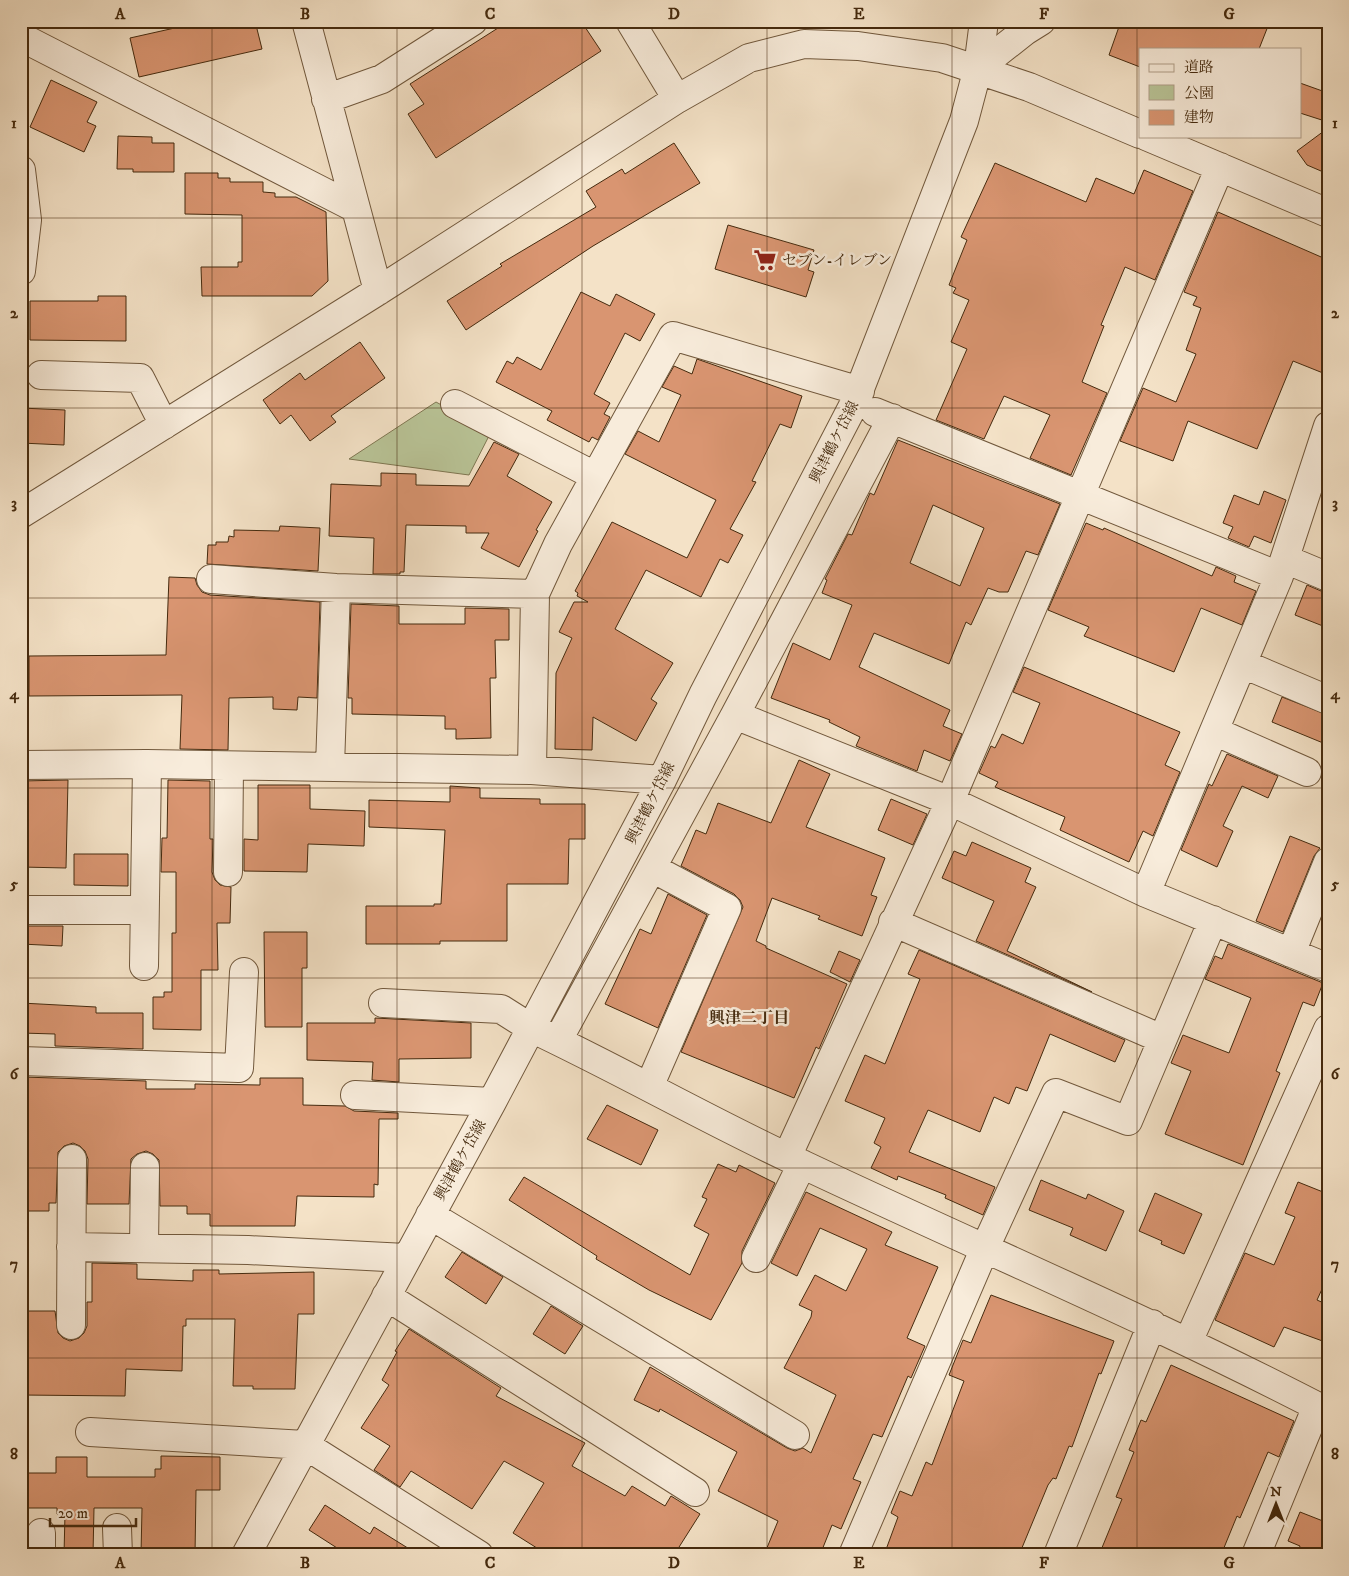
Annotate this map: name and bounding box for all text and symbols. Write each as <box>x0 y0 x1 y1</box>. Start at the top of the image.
text: A <box>114 4 126 24</box>
text: B <box>300 4 310 24</box>
text: C <box>485 4 495 24</box>
text: D <box>668 4 680 24</box>
text: E <box>853 4 865 24</box>
text: F <box>1039 4 1049 24</box>
text: G <box>1223 4 1235 24</box>
legend <box>1139 48 1302 138</box>
text: 道路 <box>1184 58 1214 77</box>
text: 公園 <box>1184 84 1214 103</box>
text: 建物 <box>1184 108 1214 127</box>
text: 1 <box>11 113 17 133</box>
text: 1 <box>1332 113 1338 133</box>
supermarket icon: セブン-イレブン <box>752 247 778 273</box>
place label: セブン-イレブン <box>782 251 892 270</box>
text: 2 <box>10 303 19 323</box>
text: 2 <box>1331 303 1340 323</box>
street label: 興津鶴ケ岱線 <box>806 398 863 487</box>
text: 3 <box>11 493 17 513</box>
text: 3 <box>1332 493 1338 513</box>
text: 4 <box>8 684 19 704</box>
text: 4 <box>1329 684 1340 704</box>
street label: 興津鶴ケ岱線 <box>622 759 679 848</box>
text: 5 <box>9 874 18 894</box>
text: 5 <box>1330 874 1339 894</box>
district label: 興津二丁目 <box>709 1008 789 1028</box>
text: 6 <box>10 1064 20 1084</box>
text: 6 <box>1331 1064 1341 1084</box>
street label: 興津鶴ケ岱線 <box>430 1116 491 1204</box>
text: 7 <box>10 1254 18 1274</box>
text: 7 <box>1331 1254 1339 1274</box>
text: 8 <box>10 1444 18 1464</box>
text: 8 <box>1331 1444 1339 1464</box>
north arrow <box>1252 1478 1302 1528</box>
text: N <box>1270 1483 1282 1501</box>
scale bar <box>50 1496 136 1528</box>
text: 20 m <box>58 1504 88 1523</box>
text: A <box>114 1553 126 1573</box>
text: B <box>300 1553 310 1573</box>
text: C <box>485 1553 495 1573</box>
text: D <box>668 1553 680 1573</box>
text: E <box>853 1553 865 1573</box>
text: F <box>1039 1553 1049 1573</box>
text: G <box>1223 1553 1235 1573</box>

